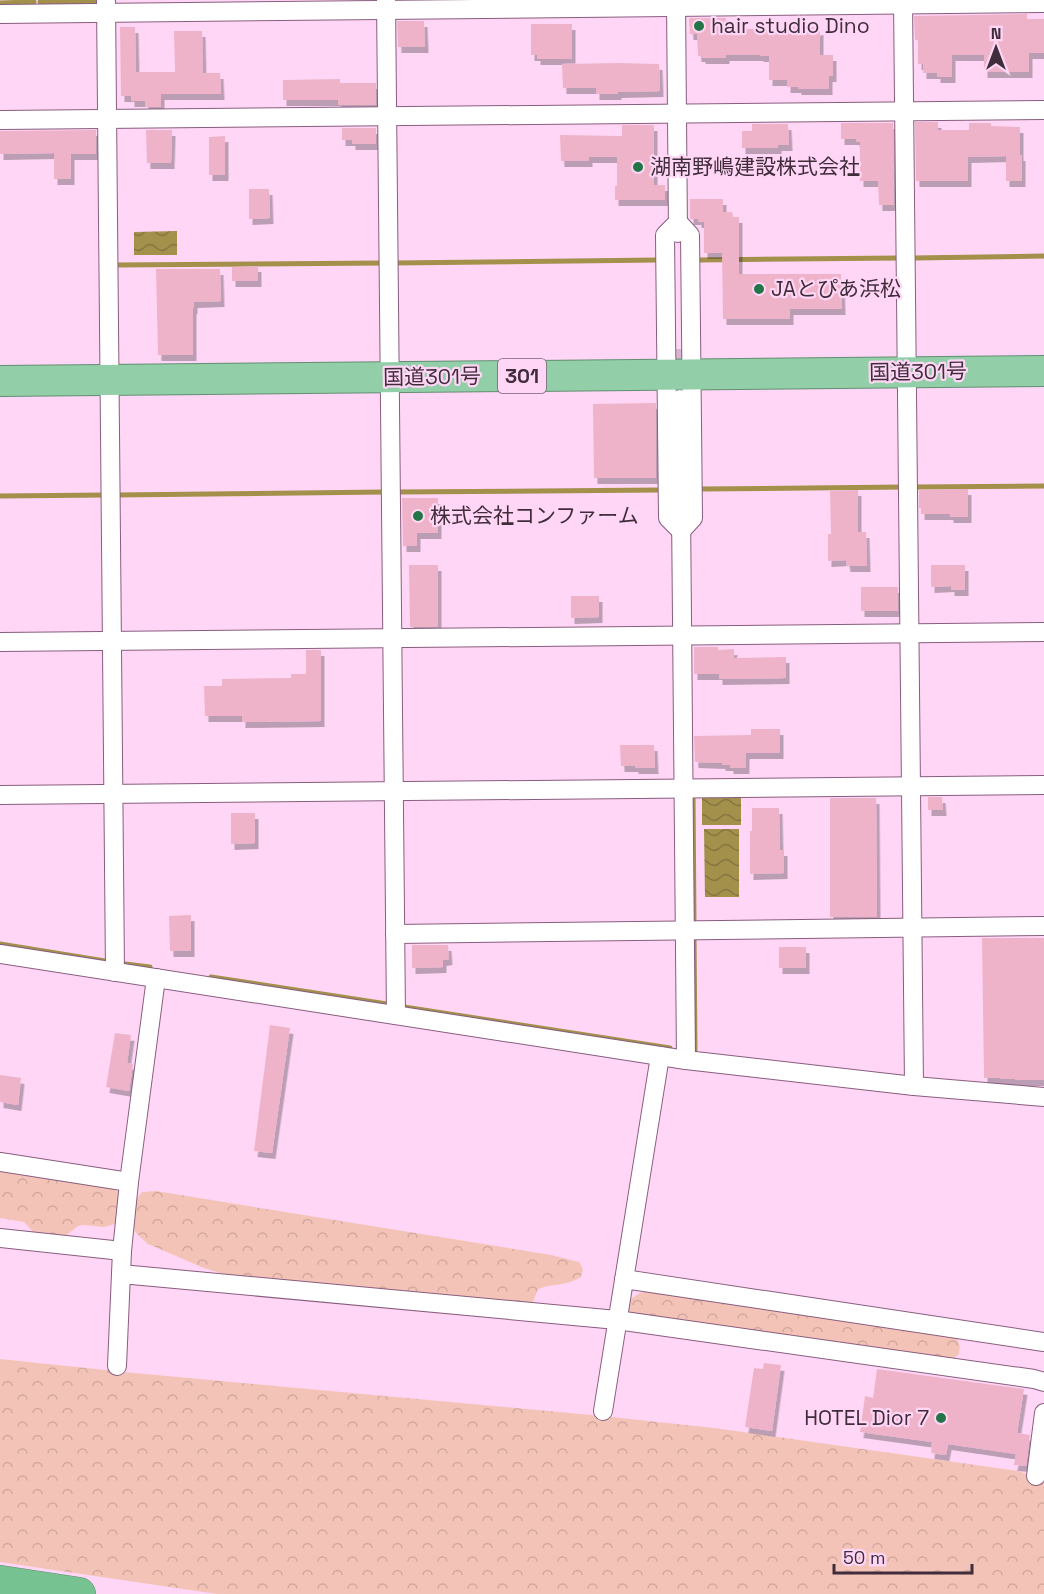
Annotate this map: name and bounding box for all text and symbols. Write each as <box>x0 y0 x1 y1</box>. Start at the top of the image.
place label: hair studio Dino <box>711 12 870 39</box>
north arrow <box>966 18 1026 78</box>
marker: hair studio Dino <box>692 19 706 33</box>
text: N <box>991 23 1001 44</box>
place label: 湖南野嶋建設株式会社 <box>650 153 860 180</box>
marker: 湖南野嶋建設株式会社 <box>631 160 645 174</box>
place label: JAとぴあ浜松 <box>771 275 901 302</box>
marker: JAとぴあ浜松 <box>752 282 766 296</box>
street label: 国道301号 <box>869 357 967 386</box>
road number: 301 <box>498 359 546 393</box>
street label: 国道301号 <box>383 362 481 391</box>
place label: 株式会社コンファーム <box>430 502 639 529</box>
marker: 株式会社コンファーム <box>411 509 425 523</box>
place label: HOTEL Dior 7 <box>804 1404 929 1431</box>
marker: HOTEL Dior 7 <box>934 1411 948 1425</box>
scale bar <box>834 1537 972 1575</box>
text: 50 m <box>843 1546 885 1569</box>

